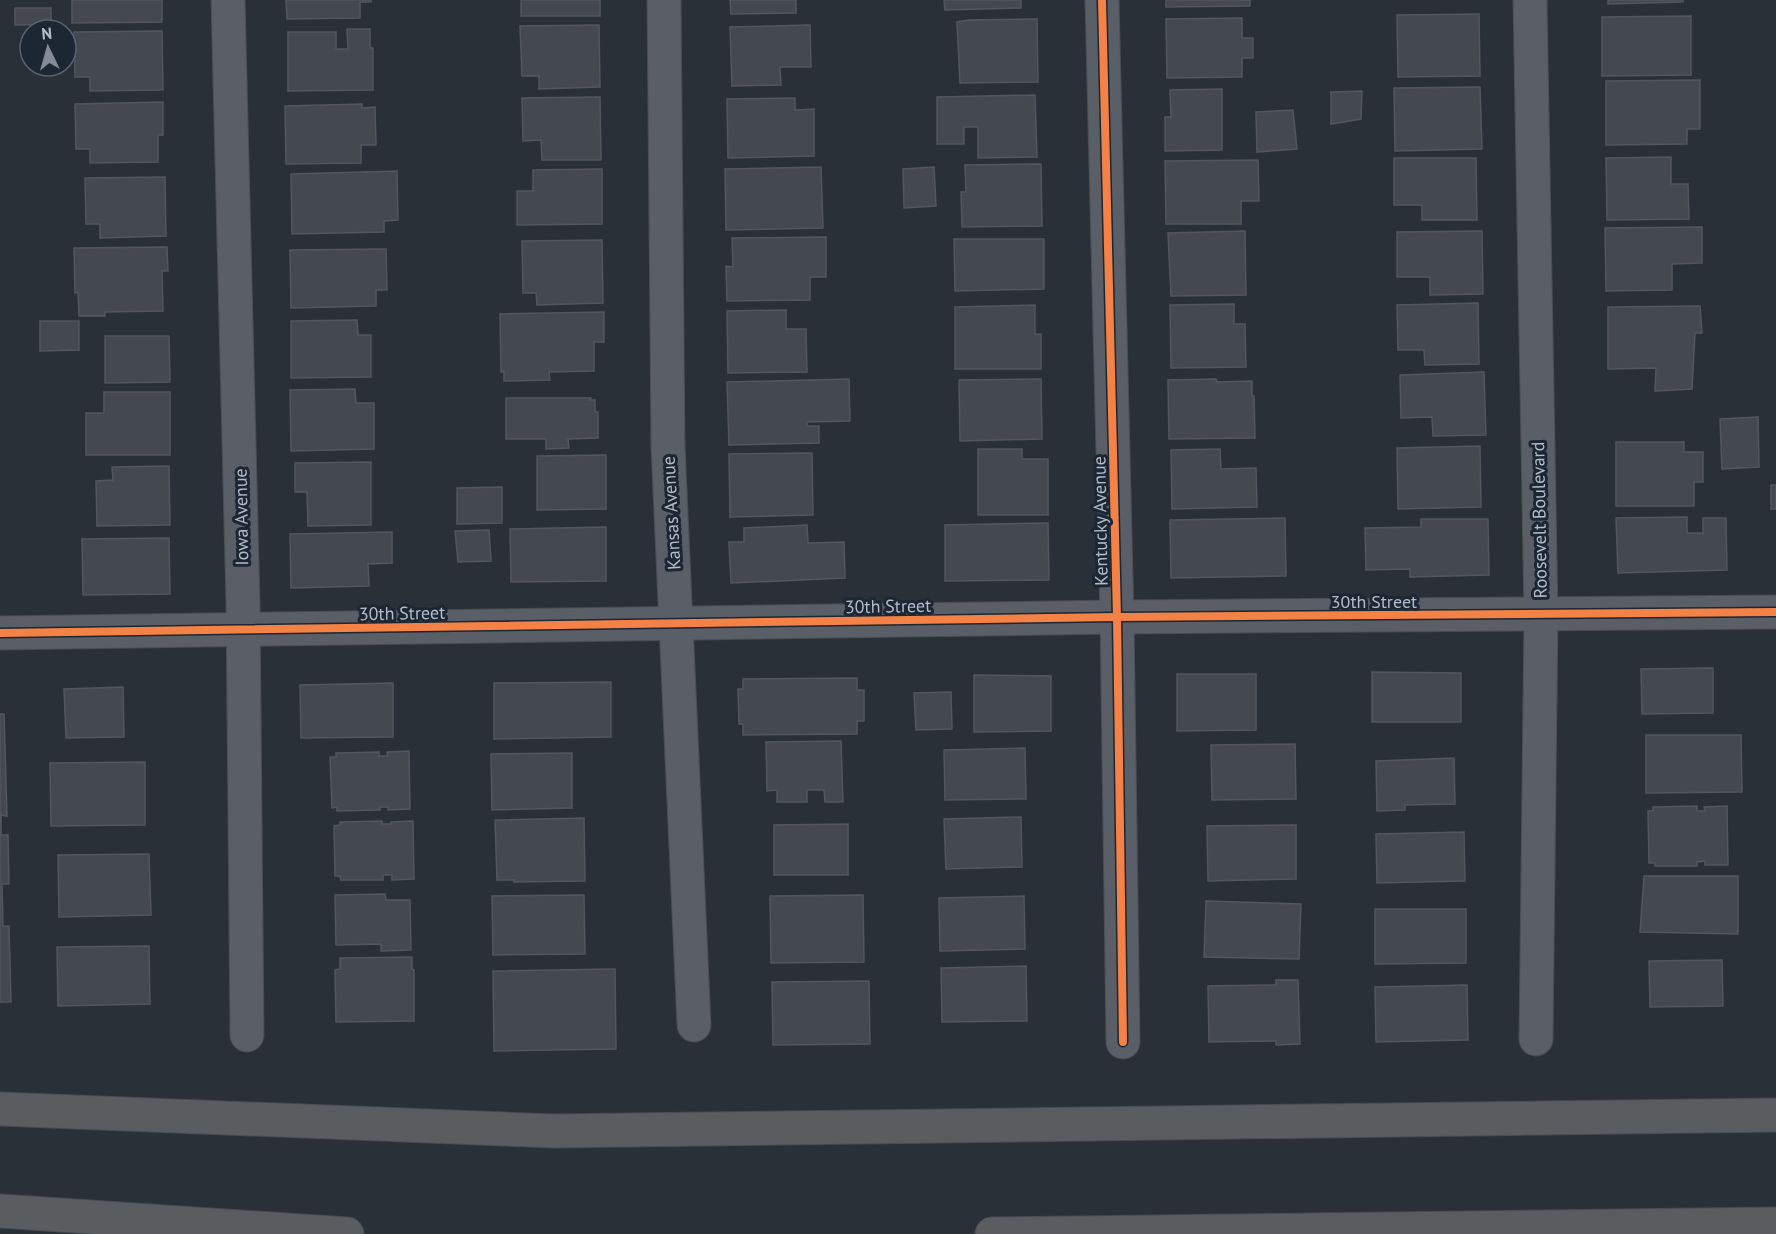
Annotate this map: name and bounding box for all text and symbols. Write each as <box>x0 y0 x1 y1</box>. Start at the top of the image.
north arrow <box>18 18 78 78</box>
text: N <box>41 23 53 43</box>
street label: Roosevelt Boulevard <box>1526 442 1552 598</box>
street label: Kansas Avenue <box>657 456 685 570</box>
street label: Kentucky Avenue <box>1087 456 1113 586</box>
street label: Iowa Avenue <box>229 468 253 566</box>
street label: 30th Street <box>1331 590 1417 613</box>
street label: 30th Street <box>845 594 931 618</box>
street label: 30th Street <box>359 601 445 625</box>

